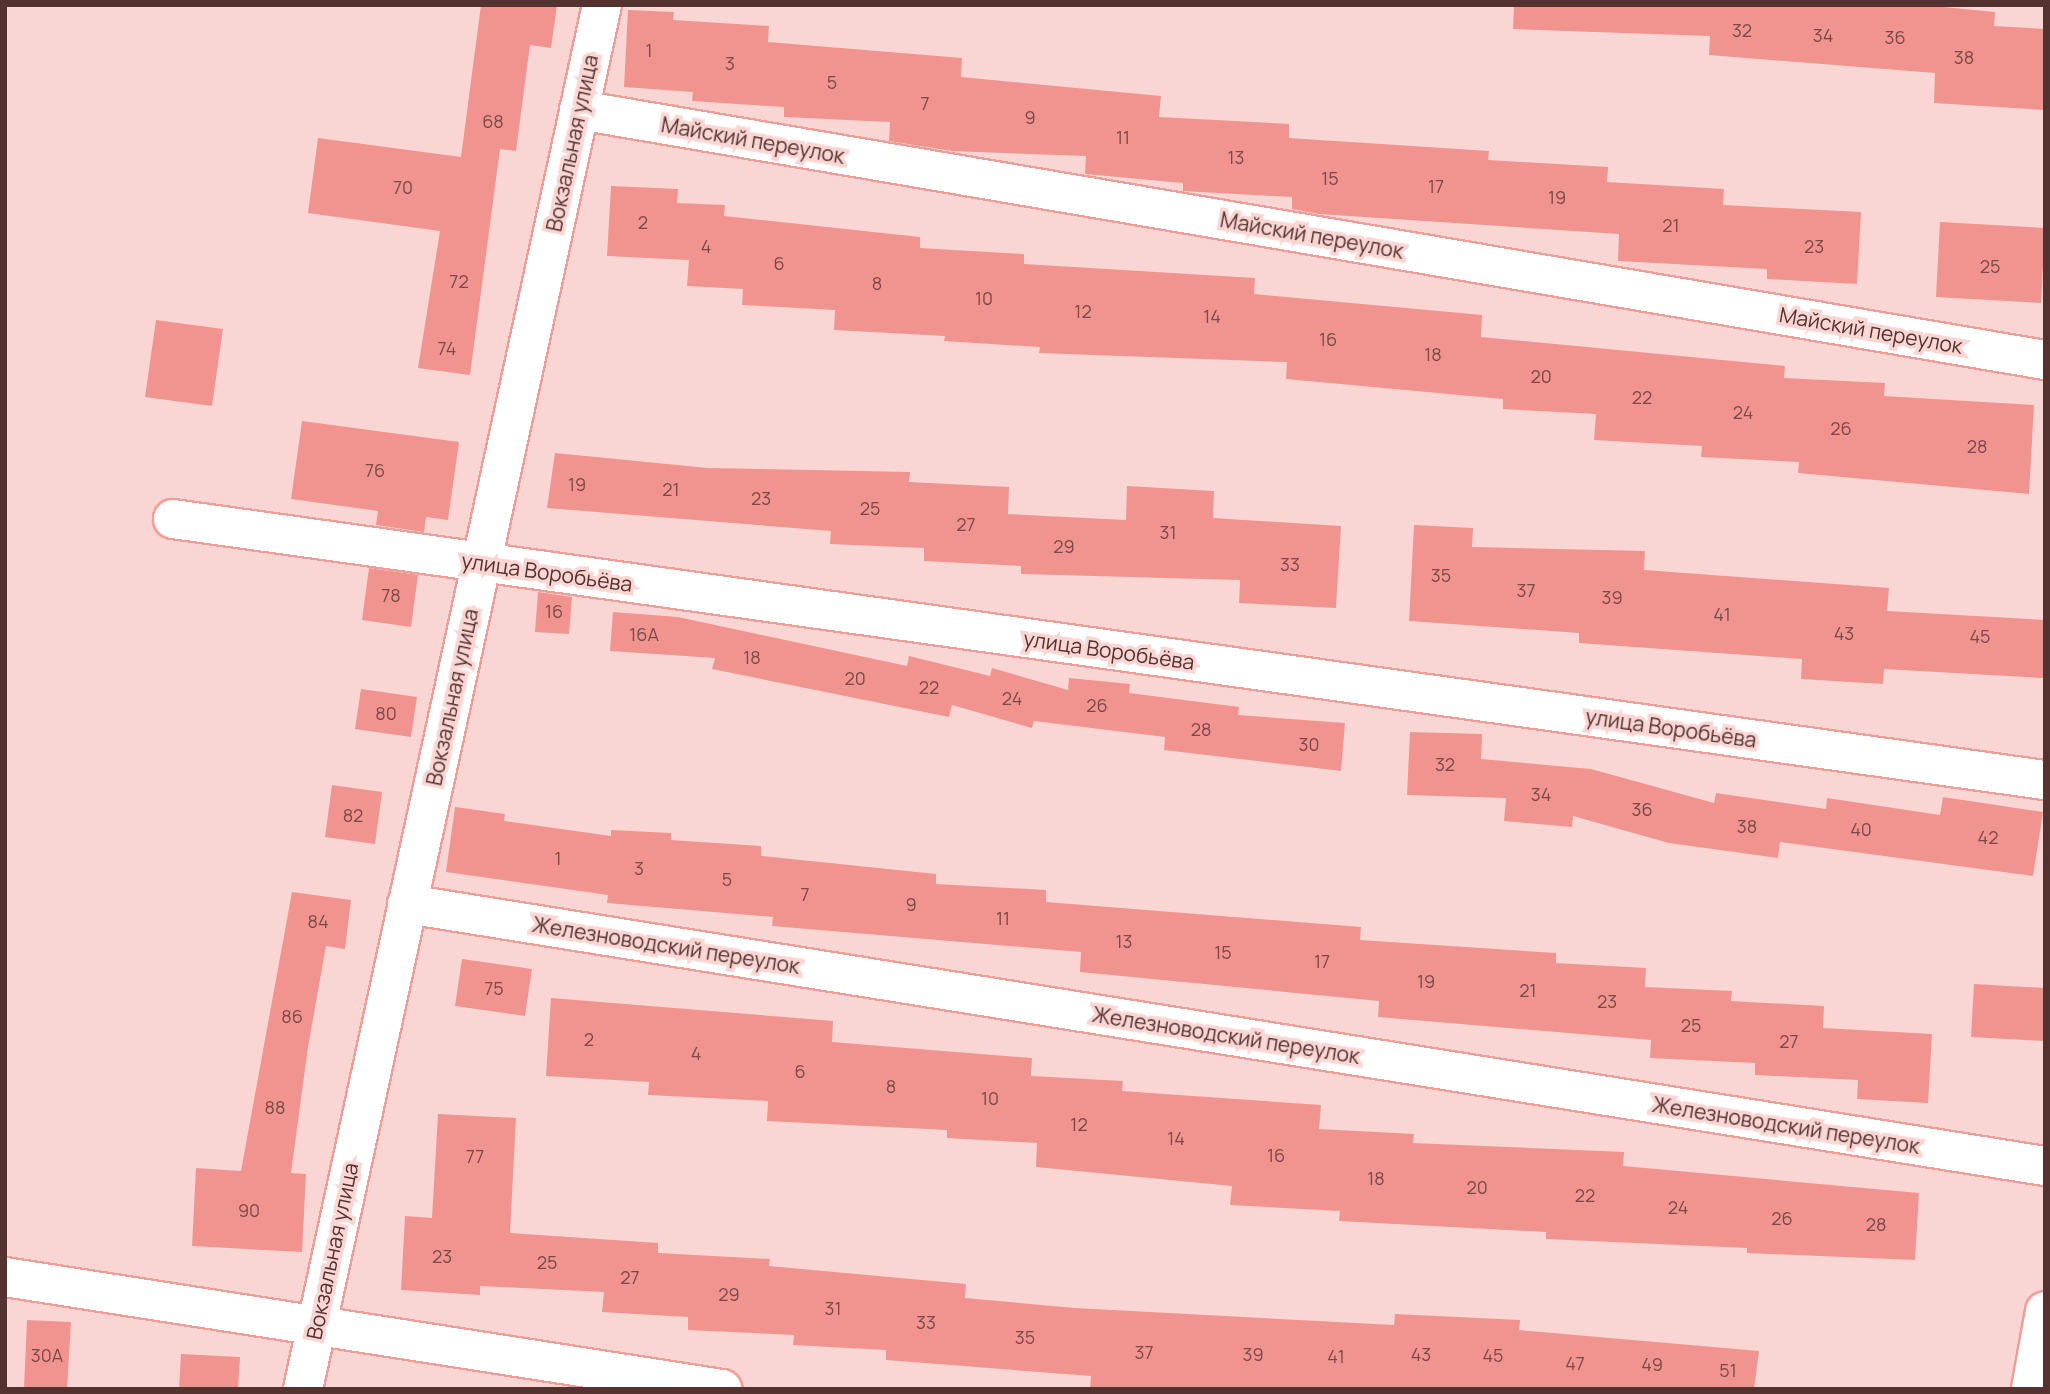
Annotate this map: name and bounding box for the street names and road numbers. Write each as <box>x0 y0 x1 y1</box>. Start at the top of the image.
street label: Вокзальная улица <box>541 52 603 234</box>
street label: Майский переулок <box>659 111 847 169</box>
street label: Майский переулок <box>1218 206 1406 264</box>
street label: Майский переулок <box>1777 301 1965 359</box>
street label: улица Воробьёва <box>460 548 634 596</box>
street label: Вокзальная улица <box>421 606 483 788</box>
street label: улица Воробьёва <box>1022 626 1196 674</box>
street label: улица Воробьёва <box>1584 704 1758 752</box>
street label: Железноводский переулок <box>530 911 802 979</box>
street label: Железноводский переулок <box>1090 1001 1362 1069</box>
street label: Железноводский переулок <box>1650 1091 1922 1159</box>
street label: Вокзальная улица <box>301 1160 363 1342</box>

